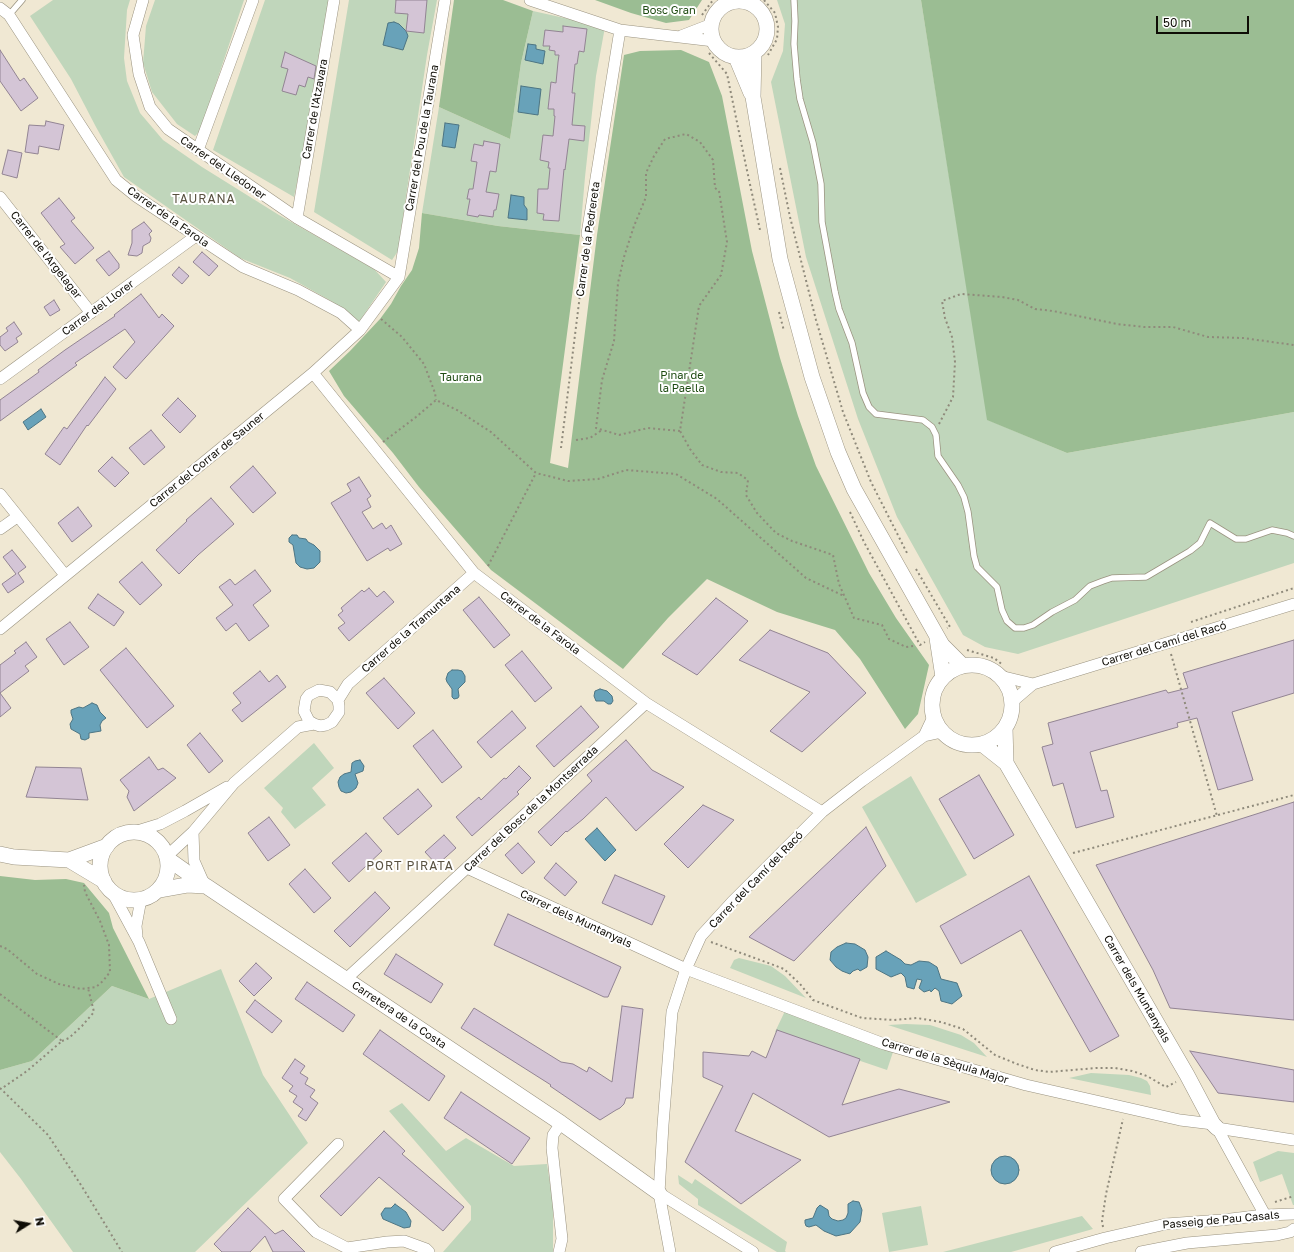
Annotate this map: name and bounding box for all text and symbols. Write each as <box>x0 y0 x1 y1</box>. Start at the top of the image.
park label: Bosc Gran <box>642 4 696 18</box>
scale bar <box>1158 8 1251 34</box>
text: 50 m <box>1163 15 1191 30</box>
street label: Carrer de l'Atzavara <box>300 58 330 160</box>
street label: Carrer del Pou de la Taurana <box>403 64 441 212</box>
street label: Carrer del Lledoner <box>178 133 268 203</box>
street label: Carrer de la Pedrereta <box>573 181 603 297</box>
street label: Carrer de la Farola <box>124 184 212 250</box>
district label: TAURANA <box>172 192 236 206</box>
street label: Carrer de l'Argelagar <box>8 208 84 302</box>
street label: Carrer del Llorer <box>59 277 137 339</box>
park label: Pinar de la Paella <box>659 369 705 395</box>
park label: Taurana <box>440 371 482 385</box>
street label: Carrer del Corrar de Sauner <box>147 410 267 510</box>
street label: Carrer de la Tramuntana <box>359 582 463 676</box>
street label: Carrer de la Farola <box>497 589 583 657</box>
street label: Carrer del Camí del Racó <box>1100 619 1228 669</box>
street label: Carrer del Bosc de la Montserrada <box>461 743 601 875</box>
street label: Carrer del Camí del Racó <box>706 829 806 931</box>
district label: PORT PIRATA <box>366 859 454 873</box>
street label: Carrer dels Muntanyals <box>518 887 634 951</box>
street label: Carrer dels Muntanyals <box>1101 933 1173 1045</box>
street label: Carretera de la Costa <box>349 978 449 1052</box>
street label: Carrer de la Sèquia Major <box>880 1035 1010 1087</box>
north arrow <box>8 1204 48 1244</box>
street label: Passeig de Pau Casals <box>1162 1208 1280 1232</box>
text: N <box>33 1216 47 1227</box>

